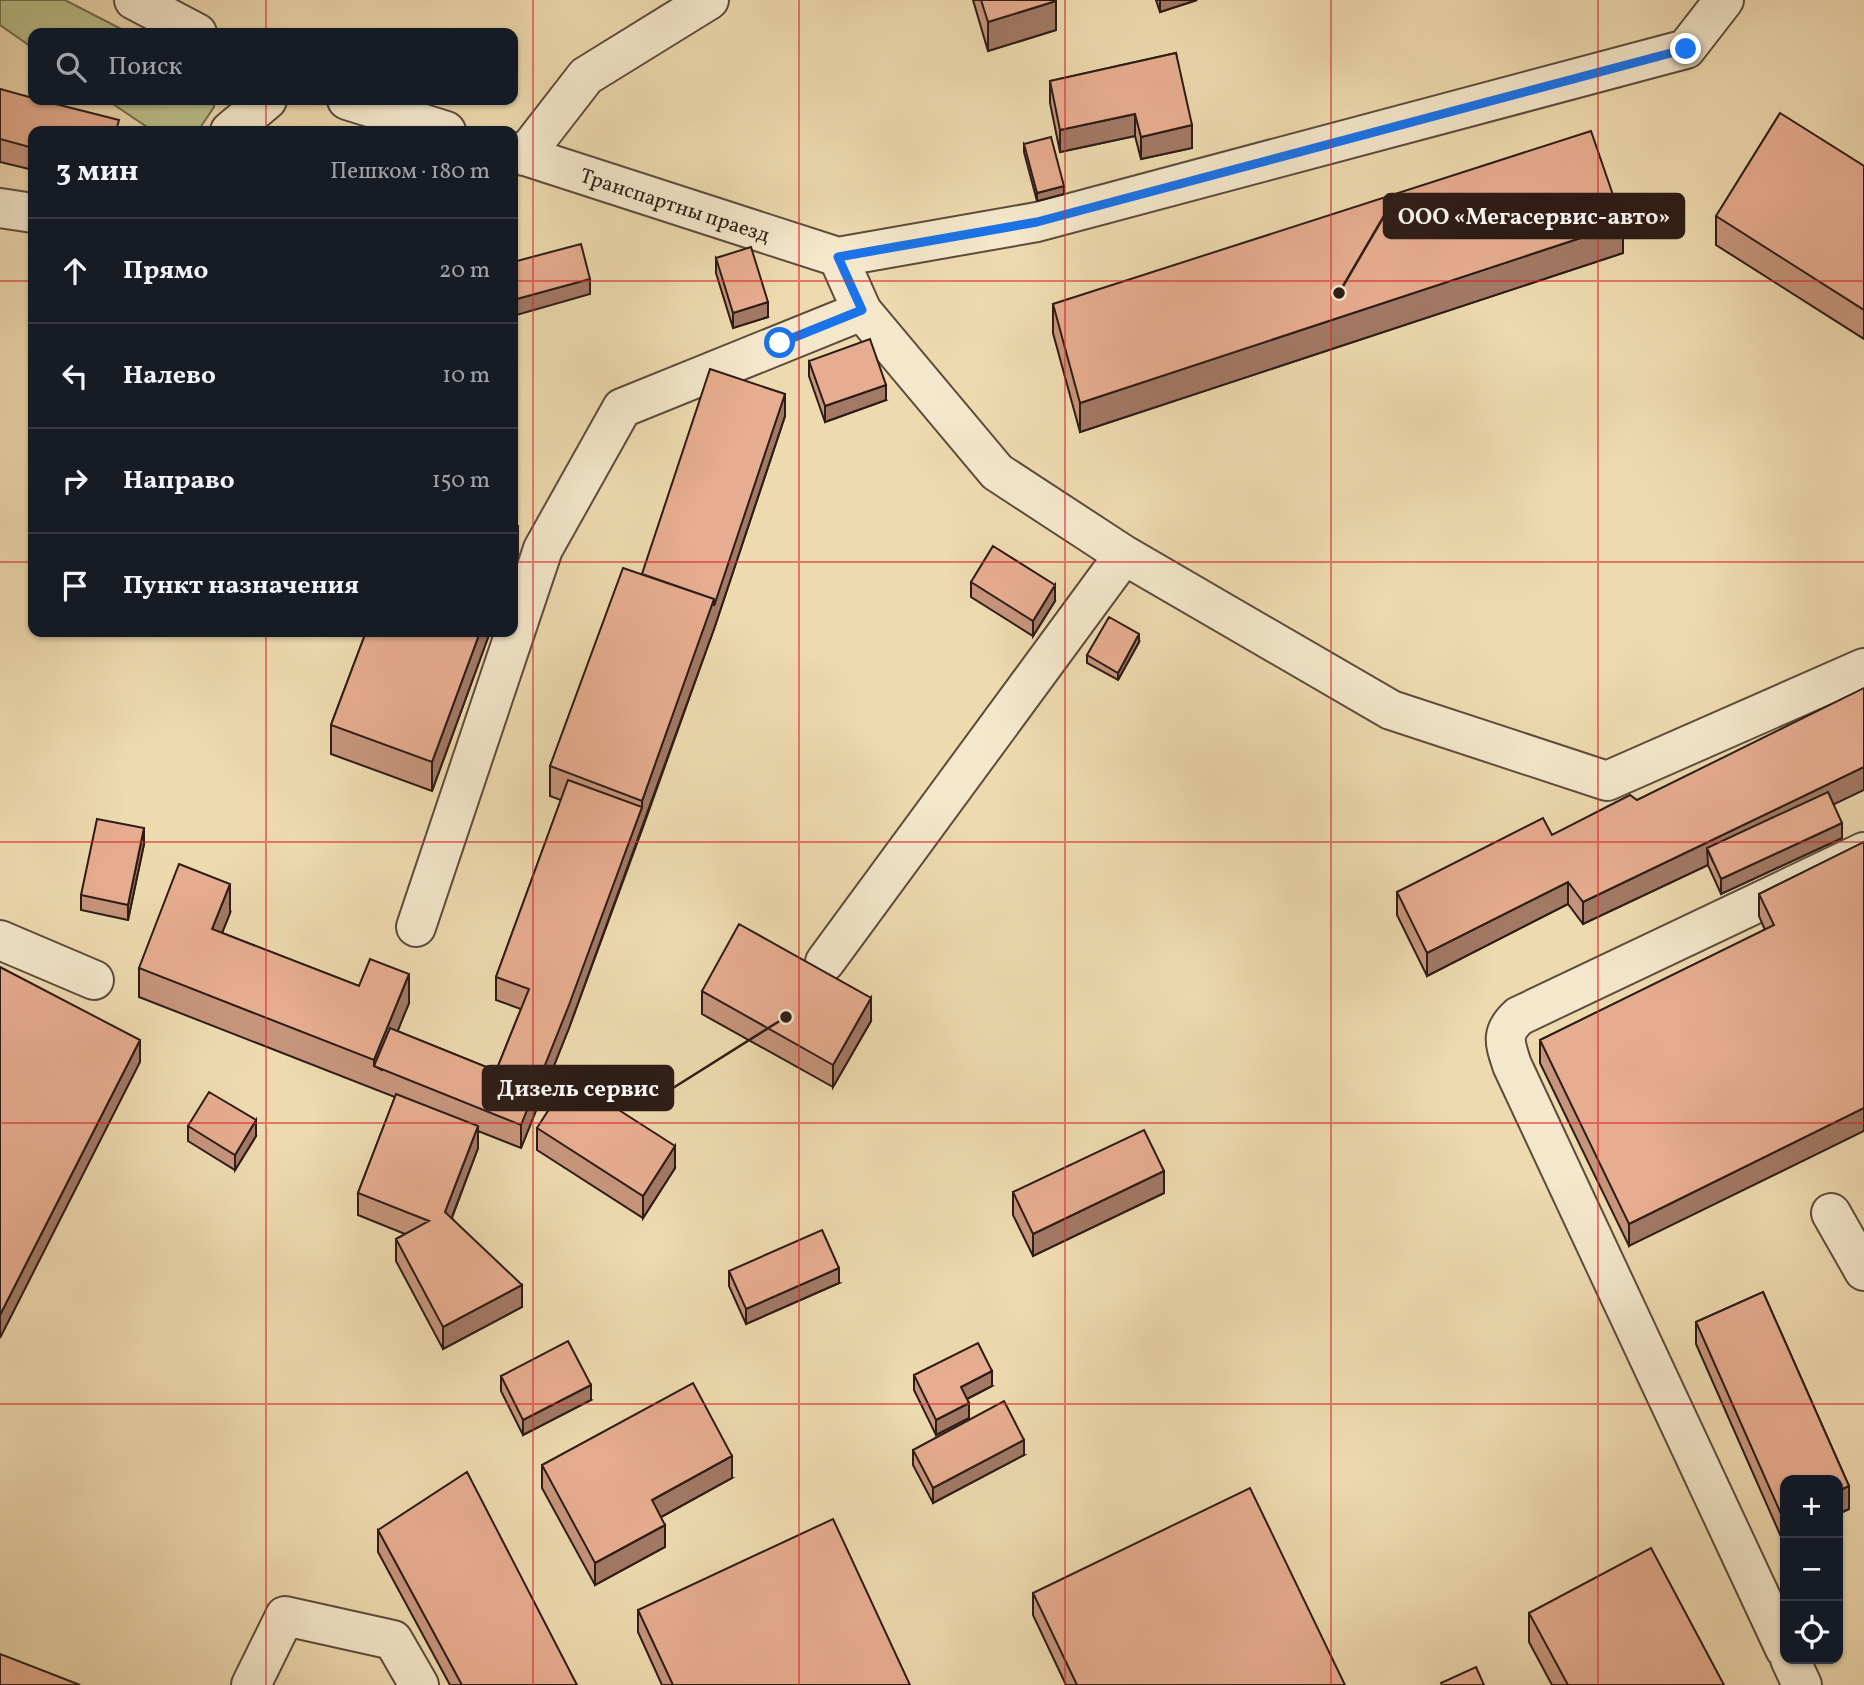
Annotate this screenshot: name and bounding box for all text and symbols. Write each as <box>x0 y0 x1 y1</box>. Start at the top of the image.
search box <box>28 28 518 105</box>
route end <box>1670 33 1701 64</box>
icon: search <box>52 48 90 86</box>
text: Поиск <box>108 49 182 85</box>
text: 3 мин <box>56 151 139 193</box>
text: Пешком · 180 m <box>330 156 490 188</box>
street label: Транспартны праезд <box>576 162 773 251</box>
callout: ООО «Мегасервис-авто» <box>1384 194 1684 238</box>
text: ООО «Мегасервис-авто» <box>1398 202 1670 234</box>
icon: ahead <box>56 252 94 290</box>
text: Прямо <box>123 253 208 289</box>
text: 20 m <box>439 255 490 287</box>
route start <box>764 327 795 358</box>
icon: left <box>56 357 94 395</box>
text: Налево <box>123 358 216 394</box>
text: 10 m <box>442 360 490 392</box>
icon: right <box>56 462 94 500</box>
text: Направо <box>123 463 235 499</box>
text: 150 m <box>432 465 490 497</box>
icon: arrive <box>56 567 94 605</box>
text: Пункт назначения <box>123 568 359 604</box>
callout: Дизель сервис <box>483 1066 673 1110</box>
text: Дизель сервис <box>497 1074 659 1106</box>
map controls <box>1780 1475 1843 1664</box>
button: + <box>1780 1475 1843 1538</box>
button: − <box>1780 1538 1843 1601</box>
button: locate <box>1780 1601 1843 1664</box>

